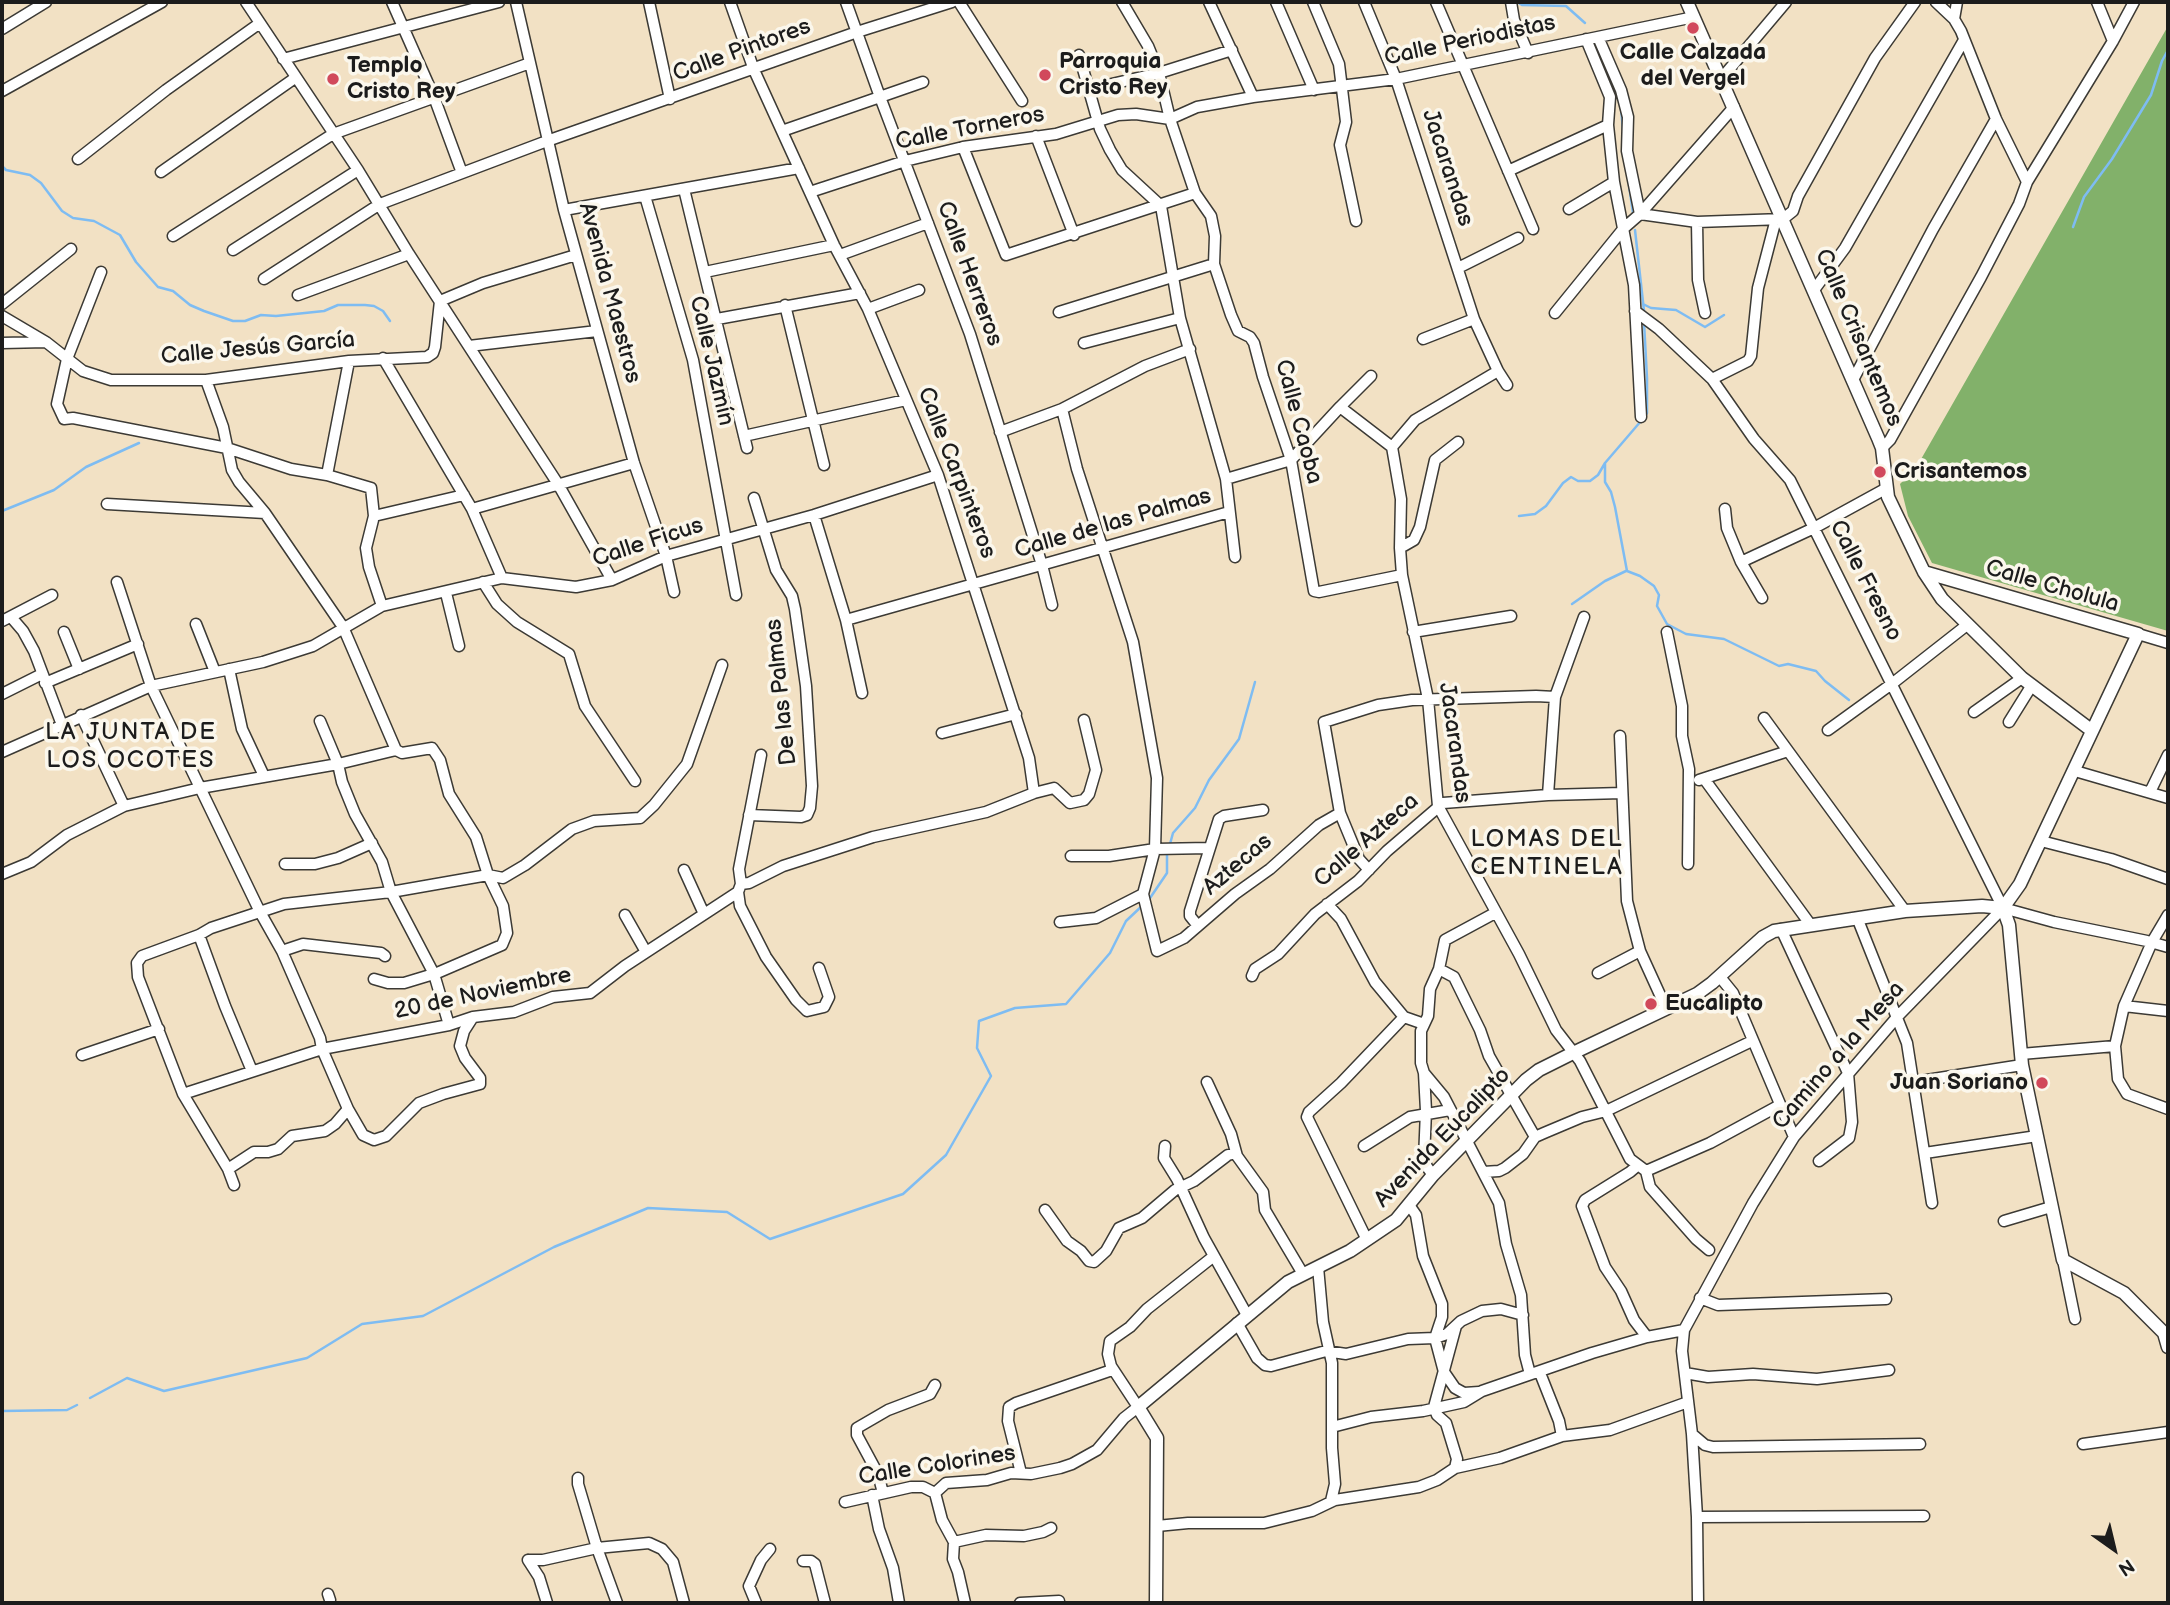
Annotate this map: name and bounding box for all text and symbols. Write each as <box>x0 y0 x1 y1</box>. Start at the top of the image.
street label: Calle Periodistas <box>1382 9 1558 73</box>
street label: Calle Pintores <box>669 13 815 89</box>
marker: Calle Calzada del Vergel <box>1685 20 1701 36</box>
place label: Calle Calzada del Vergel <box>1620 39 1766 93</box>
place label: Parroquia Cristo Rey <box>1059 48 1168 102</box>
place label: Templo Cristo Rey <box>347 52 456 106</box>
marker: Parroquia Cristo Rey <box>1037 67 1053 83</box>
marker: Templo Cristo Rey <box>325 71 341 87</box>
street label: Calle Torneros <box>893 101 1047 157</box>
street label: Jacarandas <box>1415 106 1479 230</box>
street label: Calle Herreros <box>930 198 1008 350</box>
street label: Avenida Maestros <box>572 200 646 386</box>
street label: Calle Crisantemos <box>1808 245 1908 431</box>
street label: Calle Jazmín <box>683 293 739 429</box>
street label: Calle Jesús García <box>160 327 356 371</box>
street label: Calle Caoba <box>1268 357 1328 487</box>
street label: Calle Carpinteros <box>911 384 1001 562</box>
place label: Crisantemos <box>1894 458 2027 486</box>
marker: Crisantemos <box>1872 464 1888 480</box>
street label: Calle de las Palmas <box>1012 483 1214 565</box>
street label: Calle Ficus <box>589 512 707 574</box>
street label: Calle Fresno <box>1823 516 1907 646</box>
street label: Calle Cholula <box>1982 555 2122 619</box>
street label: De las Palmas <box>761 617 803 767</box>
street label: Jacarandas <box>1432 681 1476 805</box>
district label: LA JUNTA DE LOS OCOTES <box>46 719 216 775</box>
street label: Calle Azteca <box>1309 788 1425 894</box>
district label: LOMAS DEL CENTINELA <box>1472 826 1622 882</box>
street label: Aztecas <box>1198 828 1278 902</box>
street label: 20 de Noviembre <box>392 962 574 1026</box>
street label: Camino a la Mesa <box>1767 976 1911 1136</box>
place label: Eucalipto <box>1665 990 1763 1018</box>
marker: Eucalipto <box>1643 996 1659 1012</box>
street label: Avenida Eucalipto <box>1369 1062 1517 1214</box>
place label: Juan Soriano <box>1890 1069 2028 1097</box>
marker: Juan Soriano <box>2034 1075 2050 1091</box>
street label: Calle Colorines <box>857 1440 1017 1492</box>
north arrow <box>2079 1514 2149 1584</box>
text: N <box>2114 1553 2138 1580</box>

